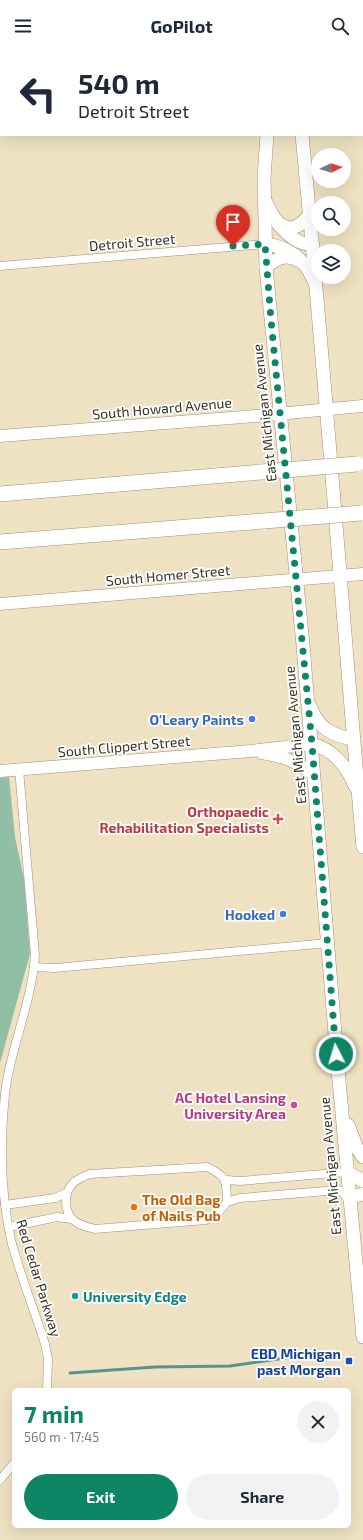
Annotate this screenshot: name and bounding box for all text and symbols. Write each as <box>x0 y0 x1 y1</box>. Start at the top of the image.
icon: menu <box>12 15 34 37</box>
text: GoPilot <box>150 15 213 37</box>
icon: search <box>329 15 351 37</box>
text: 540 m <box>78 66 160 100</box>
icon: left <box>12 68 64 120</box>
text: Detroit Street <box>78 100 189 122</box>
north arrow <box>311 148 351 188</box>
map controls <box>311 148 351 284</box>
button: search <box>311 196 351 236</box>
pin <box>216 205 250 246</box>
icon: arrive <box>222 211 244 233</box>
street label: Detroit Street <box>88 230 176 254</box>
button: layers <box>311 244 351 284</box>
street label: East Michigan Avenue <box>248 343 280 483</box>
street label: South Howard Avenue <box>92 393 232 423</box>
street label: South Homer Street <box>105 561 231 589</box>
street label: East Michigan Avenue <box>280 665 310 805</box>
place label: O'Leary Paints <box>149 711 244 728</box>
marker: O'Leary Paints <box>247 714 257 724</box>
street label: South Clippert Street <box>57 732 191 760</box>
place label: Orthopaedic Rehabilitation Specialists <box>100 803 269 836</box>
marker: Orthopaedic Rehabilitation Specialists <box>272 813 284 825</box>
place label: Hooked <box>225 906 275 923</box>
marker: Hooked <box>278 909 288 919</box>
position arrow <box>315 1033 357 1075</box>
place label: AC Hotel Lansing University Area <box>175 1089 286 1122</box>
street label: East Michigan Avenue <box>315 1096 345 1236</box>
marker: AC Hotel Lansing University Area <box>289 1100 299 1110</box>
place label: The Old Bag of Nails Pub <box>142 1191 221 1224</box>
marker: The Old Bag of Nails Pub <box>129 1202 139 1212</box>
street label: Red Cedar Parkway <box>13 1217 65 1339</box>
place label: University Edge <box>83 1288 187 1305</box>
marker: University Edge <box>70 1291 80 1301</box>
place label: EBD Michigan past Morgan <box>251 1345 341 1378</box>
marker: EBD Michigan past Morgan <box>344 1356 354 1366</box>
text: 7 min <box>24 1399 84 1428</box>
button: close <box>297 1401 339 1443</box>
text: 560 m · 17:45 <box>24 1429 99 1445</box>
button: Exit <box>24 1474 178 1520</box>
button: Share <box>186 1474 339 1520</box>

